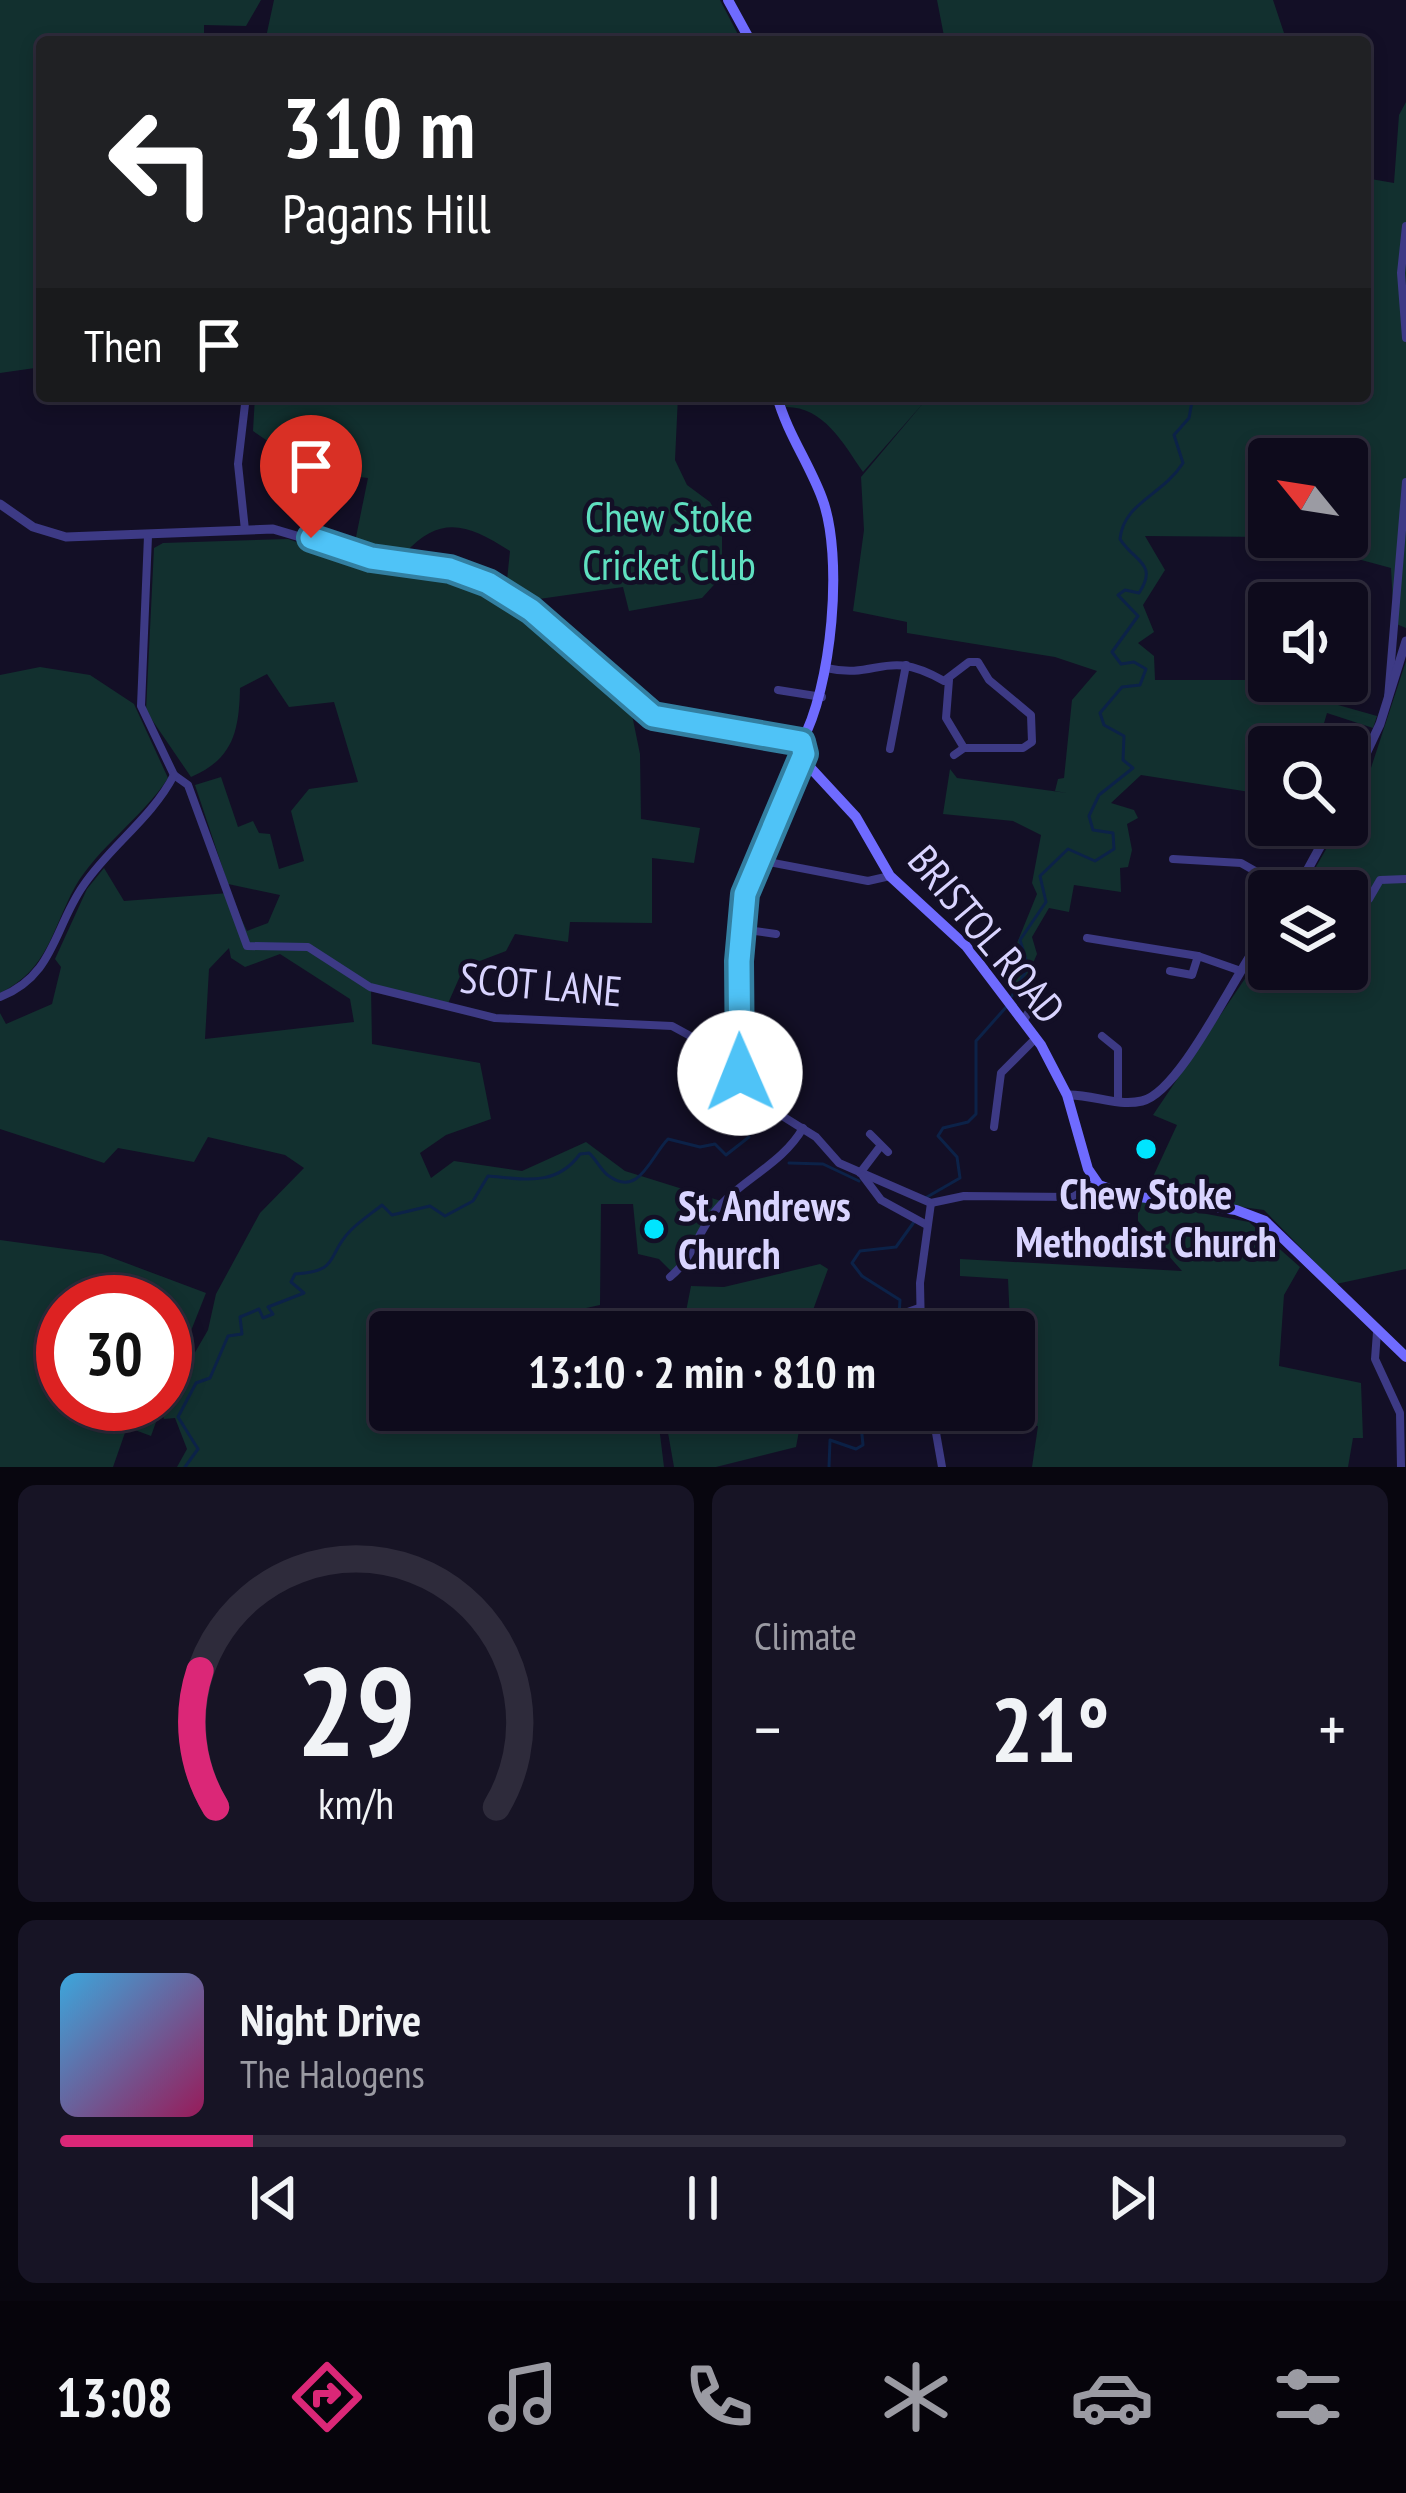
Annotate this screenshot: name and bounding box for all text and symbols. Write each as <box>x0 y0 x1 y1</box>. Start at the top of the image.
text: 310 m <box>282 72 475 181</box>
icon: left <box>84 84 240 240</box>
text: Pagans Hill <box>282 178 491 248</box>
icon: arrive <box>186 312 252 378</box>
text: Then <box>84 316 162 374</box>
pin <box>260 415 362 538</box>
icon: arrive <box>278 433 344 499</box>
north arrow <box>1248 438 1368 558</box>
map controls <box>1248 438 1368 990</box>
park label: Chew Stoke Cricket Club <box>582 489 756 592</box>
button: sound <box>1248 582 1368 702</box>
button: search <box>1248 726 1368 846</box>
street label: BRISTOL ROAD <box>897 834 1077 1034</box>
button: layers <box>1248 870 1368 990</box>
street label: SCOT LANE <box>458 950 624 1018</box>
position arrow <box>677 1010 803 1136</box>
marker: Chew Stoke Methodist Church <box>1133 1136 1159 1162</box>
place label: Chew Stoke Methodist Church <box>1015 1166 1277 1269</box>
place label: St. Andrews Church <box>678 1178 851 1281</box>
marker: St. Andrews Church <box>641 1216 667 1242</box>
speed limit sign: 30 <box>36 1275 192 1431</box>
text: 13:10 · 2 min · 810 m <box>528 1342 876 1400</box>
text: Climate <box>754 1610 857 1661</box>
text: 29 <box>296 1629 416 1790</box>
text: 21° <box>991 1670 1109 1787</box>
text: − <box>754 1686 781 1771</box>
text: + <box>1319 1686 1346 1771</box>
text: km/h <box>318 1774 394 1830</box>
text: Night Drive <box>240 1990 421 2048</box>
text: The Halogens <box>240 2048 425 2099</box>
icon: previous <box>241 2165 307 2231</box>
icon: pause <box>670 2165 736 2231</box>
icon: next <box>1099 2165 1165 2231</box>
icon: directions <box>285 2355 369 2439</box>
icon: music <box>481 2355 565 2439</box>
icon: phone <box>677 2355 761 2439</box>
icon: climate <box>874 2355 958 2439</box>
icon: car <box>1070 2355 1154 2439</box>
icon: filters <box>1266 2355 1350 2439</box>
text: 13:08 <box>56 2362 173 2432</box>

